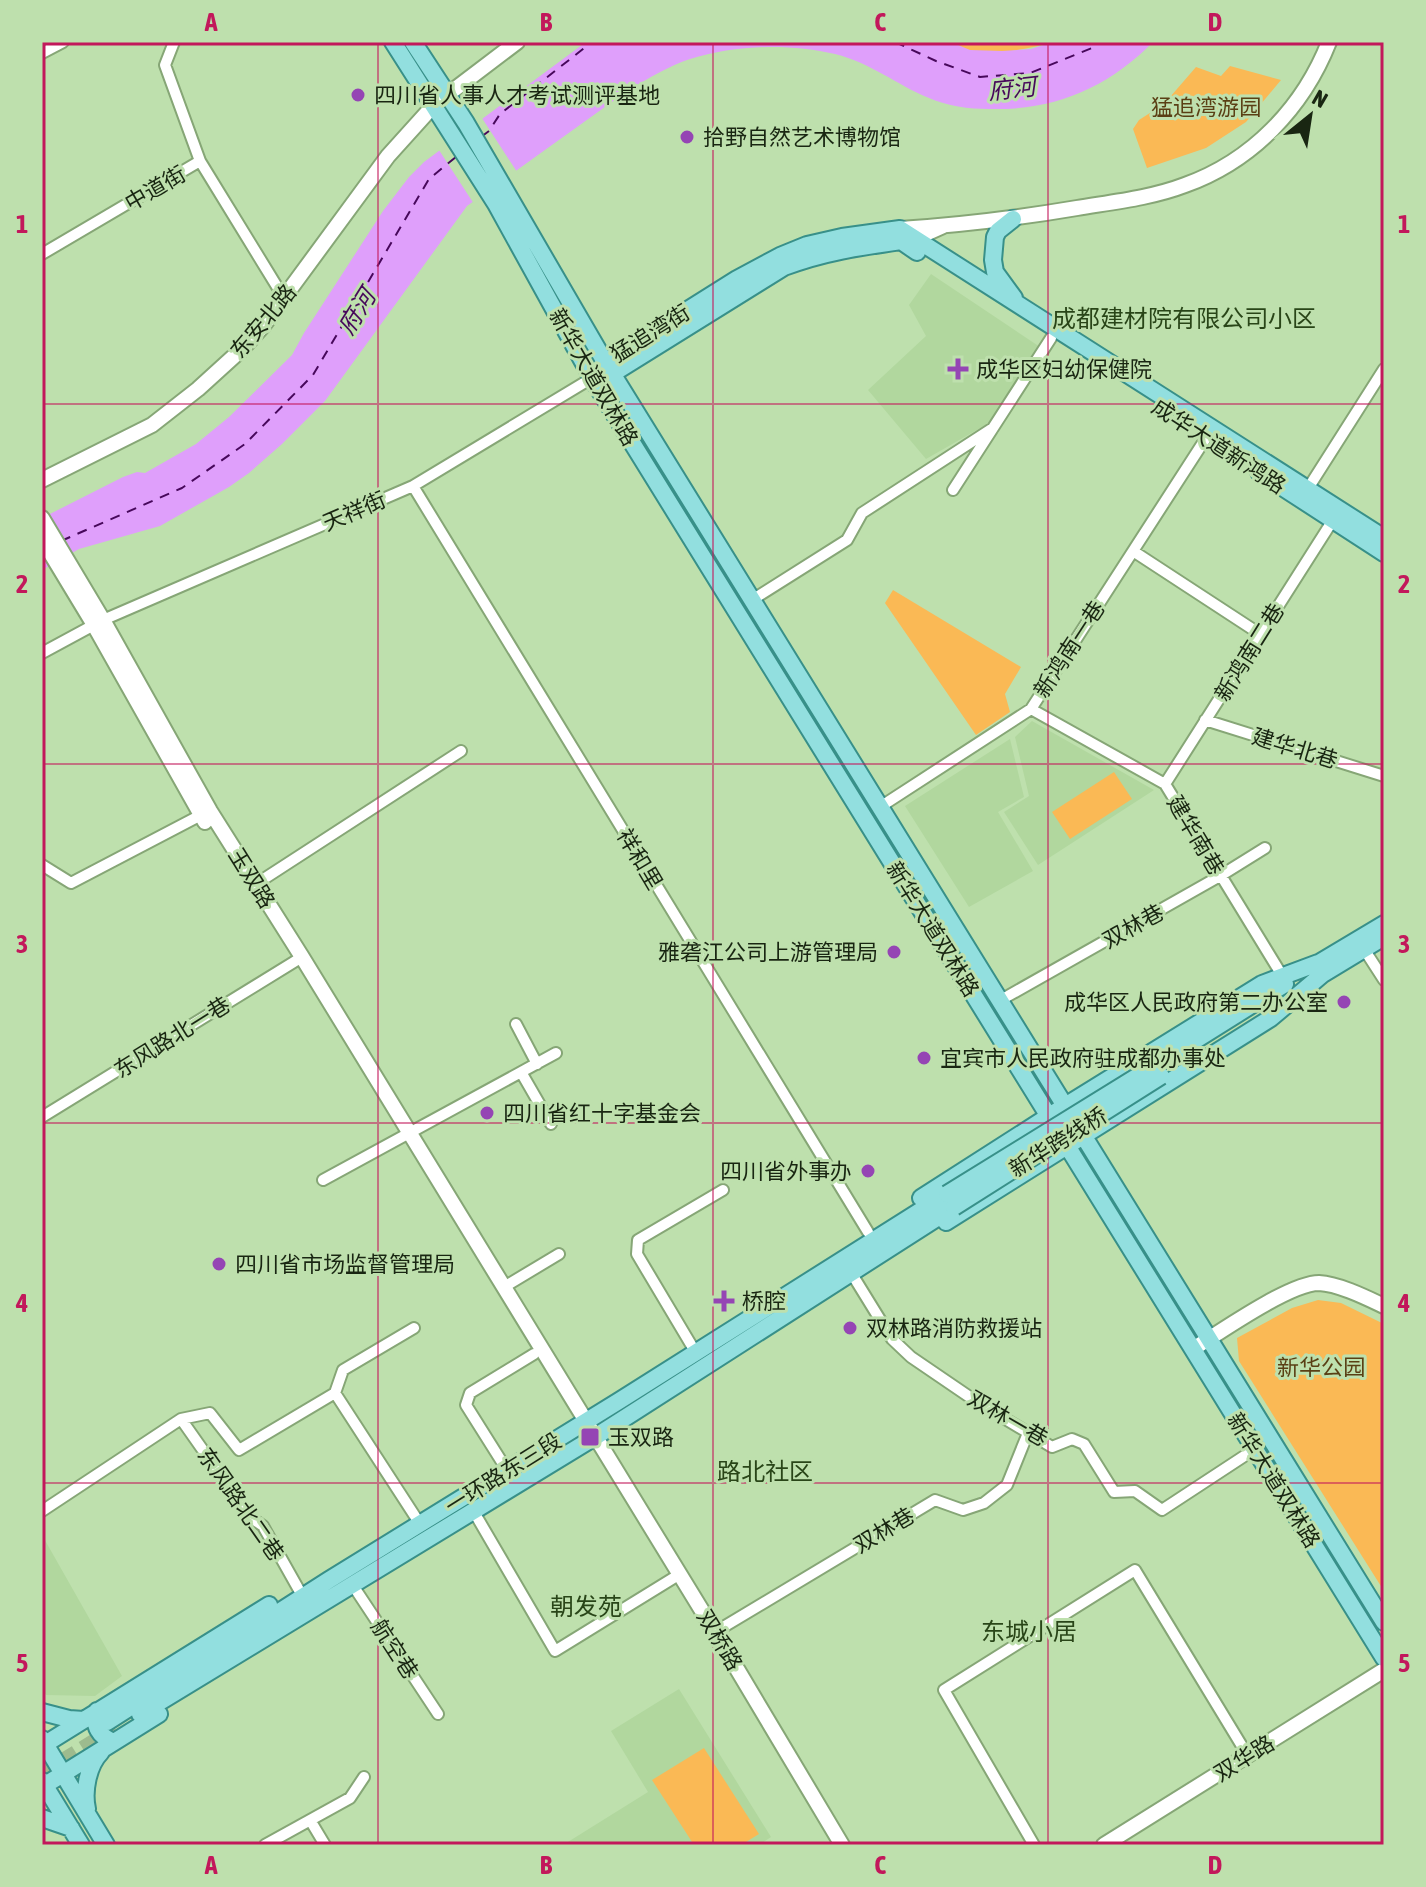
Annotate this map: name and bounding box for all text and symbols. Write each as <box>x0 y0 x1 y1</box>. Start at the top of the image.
text: A <box>204 7 218 37</box>
text: B <box>540 7 553 37</box>
text: C <box>874 7 886 37</box>
text: D <box>1208 7 1222 37</box>
water label: 府河 <box>987 72 1041 104</box>
north arrow <box>1270 76 1350 156</box>
place label: 四川省人事人才考试测评基地 <box>374 82 660 108</box>
text: N <box>1308 84 1332 113</box>
marker: 四川省人事人才考试测评基地 <box>349 86 367 104</box>
park label: 猛追湾游园 <box>1151 94 1261 120</box>
place label: 拾野自然艺术博物馆 <box>703 124 901 150</box>
marker: 拾野自然艺术博物馆 <box>678 128 696 146</box>
street label: 中道街 <box>120 160 190 216</box>
text: 1 <box>16 209 28 239</box>
text: 1 <box>1398 209 1410 239</box>
street label: 东安北路 <box>225 279 301 363</box>
water label: 府河 <box>332 281 383 339</box>
street label: 猛追湾街 <box>606 299 694 367</box>
street label: 新华大道双林路 <box>544 304 644 450</box>
district label: 成都建材院有限公司小区 <box>1052 305 1316 332</box>
place label: 成华区妇幼保健院 <box>976 356 1152 382</box>
marker: 成华区妇幼保健院 <box>947 358 969 380</box>
street label: 成华大道新鸿路 <box>1147 393 1291 499</box>
street label: 天祥街 <box>319 486 389 536</box>
text: 2 <box>16 569 28 599</box>
text: 2 <box>1398 569 1410 599</box>
street label: 新鸿南一巷 <box>1028 596 1110 702</box>
street label: 新鸿南二巷 <box>1209 598 1289 706</box>
street label: 建华北巷 <box>1249 723 1341 773</box>
street label: 建华南巷 <box>1162 791 1230 879</box>
street label: 祥和里 <box>612 824 668 894</box>
street label: 玉双路 <box>223 843 281 913</box>
street label: 新华大道双林路 <box>881 857 985 1001</box>
street label: 双林巷 <box>1098 899 1168 953</box>
text: 3 <box>16 929 28 959</box>
text: 3 <box>1398 929 1410 959</box>
place label: 雅砻江公司上游管理局 <box>658 939 878 965</box>
marker: 雅砻江公司上游管理局 <box>885 943 903 961</box>
place label: 成华区人民政府第二办公室 <box>1064 989 1328 1015</box>
street label: 东风路北一巷 <box>109 991 235 1083</box>
marker: 成华区人民政府第二办公室 <box>1335 993 1353 1011</box>
place label: 宜宾市人民政府驻成都办事处 <box>940 1045 1226 1071</box>
marker: 宜宾市人民政府驻成都办事处 <box>915 1049 933 1067</box>
place label: 四川省红十字基金会 <box>503 1100 701 1126</box>
street label: 新华跨线桥 <box>1004 1102 1112 1182</box>
marker: 四川省红十字基金会 <box>478 1104 496 1122</box>
place label: 四川省外事办 <box>720 1158 852 1184</box>
marker: 四川省外事办 <box>859 1162 877 1180</box>
place label: 四川省市场监督管理局 <box>235 1251 455 1277</box>
marker: 四川省市场监督管理局 <box>210 1255 228 1273</box>
text: 4 <box>15 1288 28 1318</box>
place label: 桥腔 <box>742 1288 786 1314</box>
text: 4 <box>1397 1288 1410 1318</box>
marker: 桥腔 <box>713 1290 735 1312</box>
place label: 双林路消防救援站 <box>866 1315 1042 1341</box>
marker: 双林路消防救援站 <box>841 1319 859 1337</box>
park label: 新华公园 <box>1277 1354 1365 1380</box>
street label: 双林一巷 <box>963 1385 1053 1451</box>
street label: 新华大道双林路 <box>1222 1408 1326 1552</box>
place label: 玉双路 <box>608 1424 674 1450</box>
marker: 玉双路 <box>579 1426 601 1448</box>
street label: 一环路东三段 <box>440 1427 566 1519</box>
street label: 东风路北二巷 <box>192 1442 290 1566</box>
district label: 路北社区 <box>717 1458 813 1485</box>
street label: 双林巷 <box>849 1502 919 1558</box>
district label: 朝发苑 <box>550 1593 622 1620</box>
street label: 双桥路 <box>692 1605 748 1675</box>
street label: 航空巷 <box>366 1614 424 1684</box>
district label: 东城小居 <box>981 1618 1077 1645</box>
text: 5 <box>16 1648 28 1678</box>
text: 5 <box>1398 1648 1410 1678</box>
street label: 双华路 <box>1209 1729 1279 1787</box>
text: A <box>204 1850 218 1880</box>
text: B <box>540 1850 553 1880</box>
text: C <box>874 1850 886 1880</box>
text: D <box>1208 1850 1222 1880</box>

